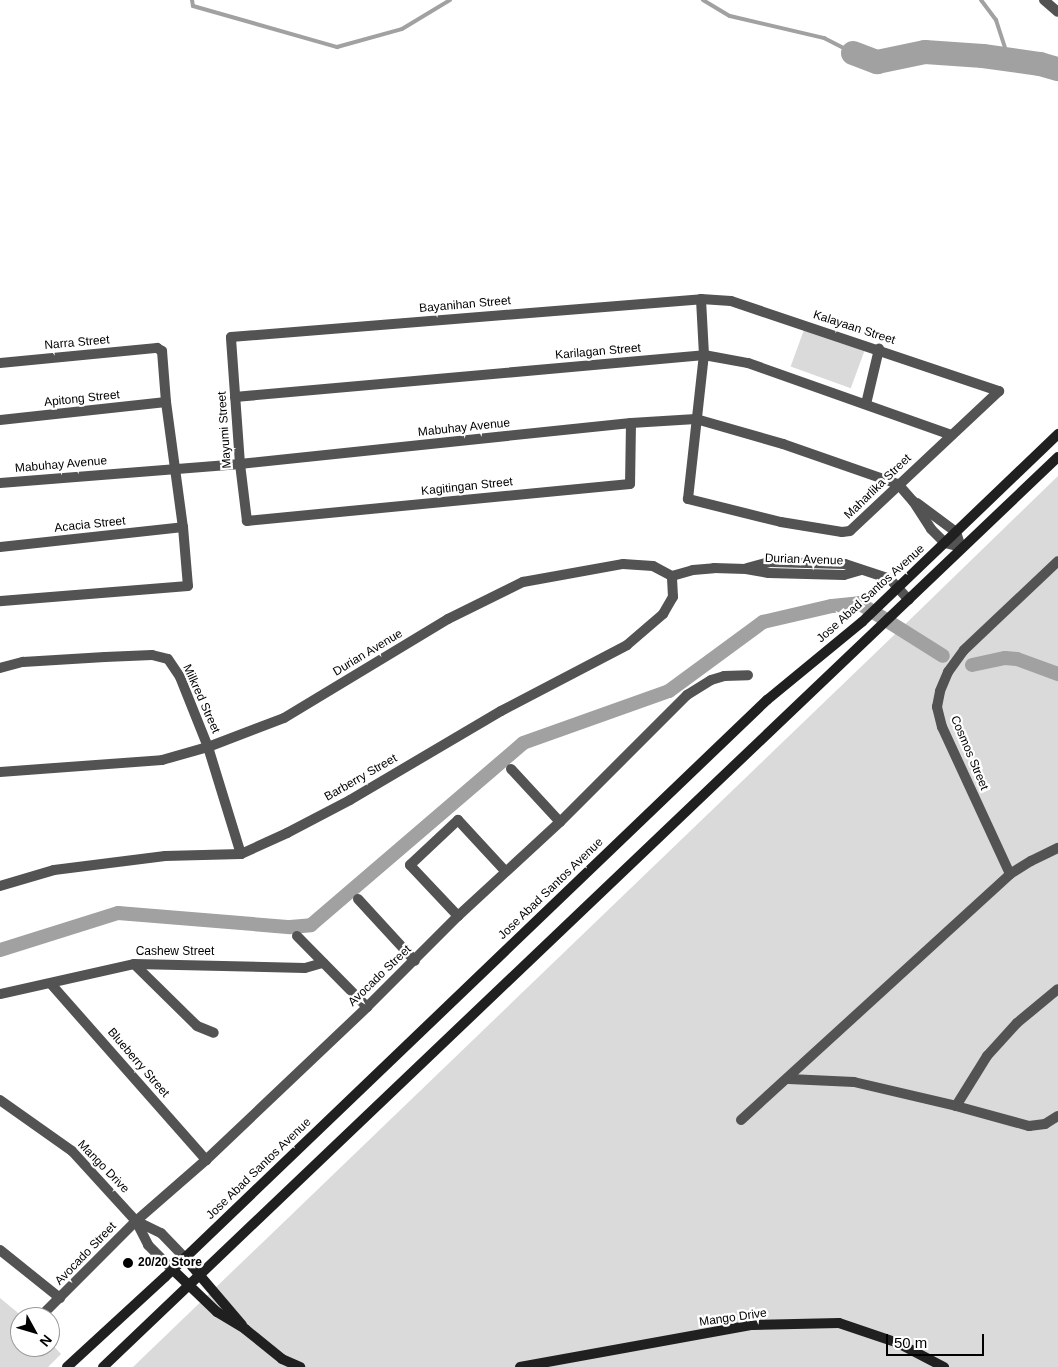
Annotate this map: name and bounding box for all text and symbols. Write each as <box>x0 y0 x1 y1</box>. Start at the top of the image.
street label: Bayanihan Street <box>419 294 511 316</box>
street label: Kalayaan Street <box>811 308 897 348</box>
street label: Narra Street <box>44 333 110 353</box>
street label: Karilagan Street <box>555 341 641 363</box>
street label: Apitong Street <box>43 388 121 410</box>
street label: Mayumi Street <box>215 391 235 469</box>
street label: Mabuhay Avenue <box>417 416 511 440</box>
street label: Maharlika Street <box>842 451 914 523</box>
street label: Mabuhay Avenue <box>14 454 108 476</box>
street label: Kagitingan Street <box>420 475 514 499</box>
street label: Acacia Street <box>54 514 126 536</box>
street label: Jose Abad Santos Avenue <box>814 541 928 647</box>
street label: Durian Avenue <box>764 551 844 569</box>
street label: Durian Avenue <box>330 626 406 680</box>
street label: Milkred Street <box>179 662 223 736</box>
street label: Cosmos Street <box>947 714 991 792</box>
street label: Barberry Street <box>322 751 400 805</box>
street label: Jose Abad Santos Avenue <box>495 835 607 943</box>
street label: Avocado Street <box>346 942 414 1010</box>
street label: Cashew Street <box>136 945 214 959</box>
street label: Blueberry Street <box>104 1026 172 1100</box>
street label: Jose Abad Santos Avenue <box>203 1115 315 1223</box>
street label: Mango Drive <box>74 1138 132 1196</box>
street label: Avocado Street <box>52 1220 120 1288</box>
place label: 20/20 Store <box>138 1256 202 1270</box>
marker: 20/20 Store <box>122 1257 134 1269</box>
street label: Mango Drive <box>698 1306 768 1330</box>
north arrow <box>10 1307 60 1357</box>
scale bar <box>888 1324 986 1356</box>
text: N <box>36 1332 55 1350</box>
text: 50 m <box>894 1334 927 1351</box>

